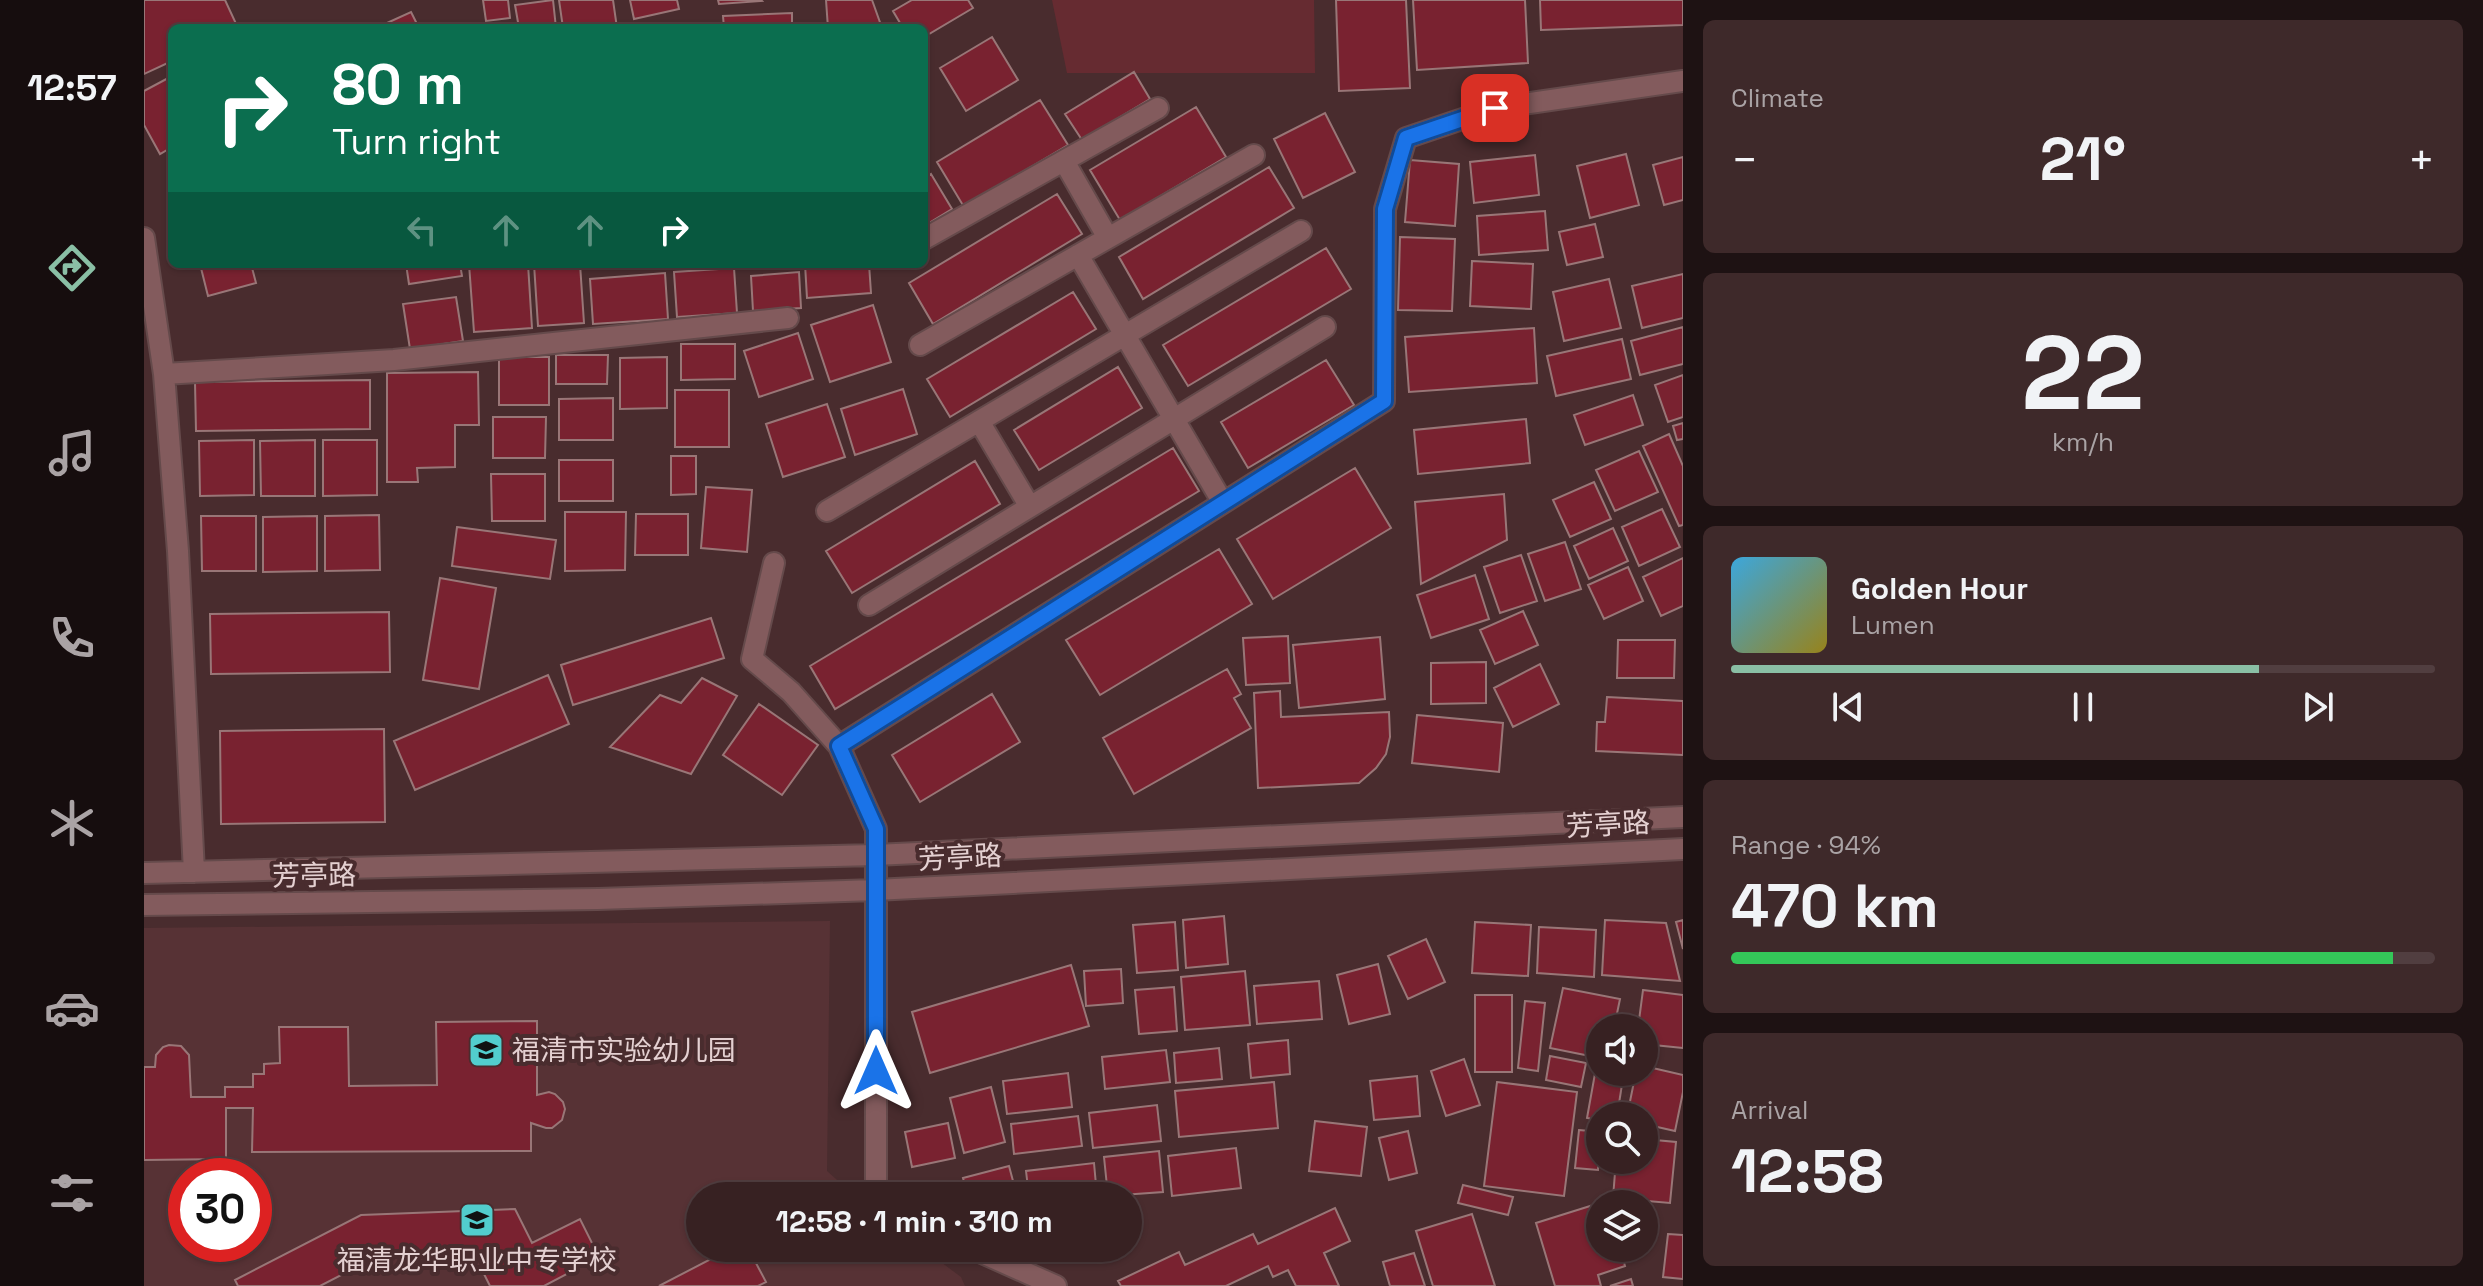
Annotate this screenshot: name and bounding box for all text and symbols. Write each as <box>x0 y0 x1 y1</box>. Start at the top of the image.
text: 80 m <box>332 49 464 120</box>
icon: right <box>200 56 304 160</box>
text: 12:57 <box>27 65 117 111</box>
pin <box>1461 74 1529 142</box>
text: Climate <box>1731 81 1824 115</box>
icon: arrive <box>1473 86 1517 130</box>
text: Turn right <box>332 119 501 165</box>
text: 21° <box>2040 121 2126 198</box>
text: − <box>1731 132 1758 188</box>
text: + <box>2408 132 2435 188</box>
icon: left <box>400 208 444 252</box>
icon: ahead <box>484 208 528 252</box>
icon: ahead <box>568 208 612 252</box>
icon: right <box>652 208 696 252</box>
icon: directions <box>44 240 100 296</box>
text: 22 <box>2021 307 2145 439</box>
icon: music <box>44 425 100 481</box>
text: km/h <box>2052 425 2114 459</box>
text: Golden Hour <box>1851 569 2028 608</box>
text: Lumen <box>1851 608 1935 642</box>
icon: phone <box>44 610 100 666</box>
icon: previous <box>1826 685 1870 729</box>
icon: pause <box>2061 685 2105 729</box>
icon: next <box>2296 685 2340 729</box>
icon: climate <box>44 795 100 851</box>
street label: 芳亭路 <box>1565 804 1651 844</box>
text: Range · 94% <box>1731 828 1881 862</box>
street label: 芳亭路 <box>917 837 1003 877</box>
street label: 芳亭路 <box>272 856 356 894</box>
text: 470 km <box>1731 868 1939 945</box>
icon: car <box>44 980 100 1036</box>
map controls <box>1586 1014 1658 1262</box>
button: sound <box>1586 1014 1658 1086</box>
position arrow <box>834 1029 918 1113</box>
school or university icon: 福清市实验幼儿园 <box>467 1031 505 1069</box>
place label: 福清市实验幼儿园 <box>512 1032 736 1068</box>
text: Arrival <box>1731 1093 1808 1127</box>
button: search <box>1586 1102 1658 1174</box>
text: 12:58 <box>1731 1133 1884 1210</box>
speed limit sign: 30 <box>168 1158 272 1262</box>
icon: filters <box>44 1165 100 1221</box>
button: layers <box>1586 1190 1658 1262</box>
school or university icon: 福清龙华职业中专学校 <box>458 1201 496 1239</box>
text: 12:58 · 1 min · 310 m <box>775 1202 1053 1241</box>
place label: 福清龙华职业中专学校 <box>337 1242 617 1278</box>

